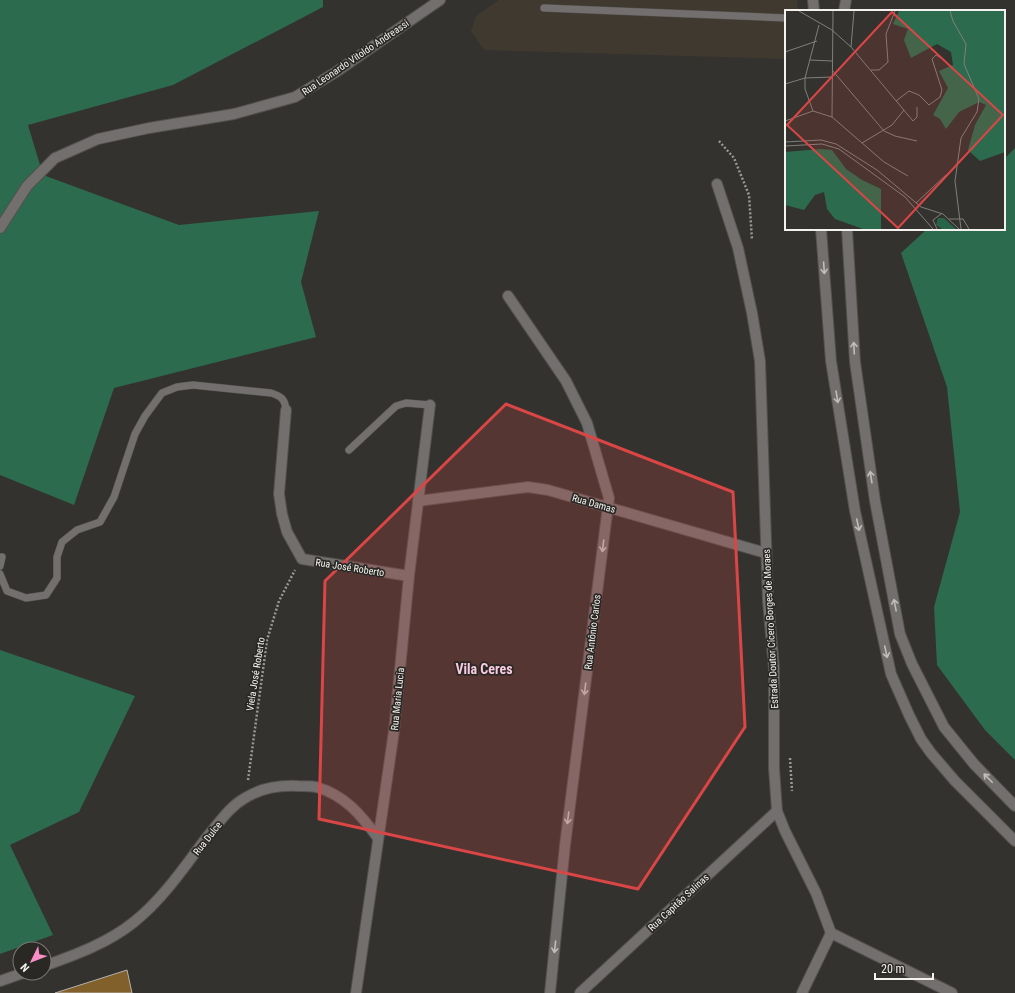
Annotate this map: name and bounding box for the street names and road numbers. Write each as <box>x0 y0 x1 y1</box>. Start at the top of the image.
street label: Rua Leonardo Vitoldo Andreassi <box>300 18 411 97</box>
street label: Rua Damas <box>571 492 617 515</box>
street label: Estrada Doutor Cícero Borges de Moraes <box>761 548 780 709</box>
street label: Rua José Roberto <box>315 557 385 578</box>
street label: Rua Antônio Carlos <box>582 593 603 670</box>
street label: Viela José Roberto <box>244 636 267 712</box>
street label: Rua Maria Lucia <box>389 667 406 731</box>
street label: Rua Dulce <box>191 819 224 857</box>
street label: Rua Capitão Salinas <box>646 871 711 933</box>

